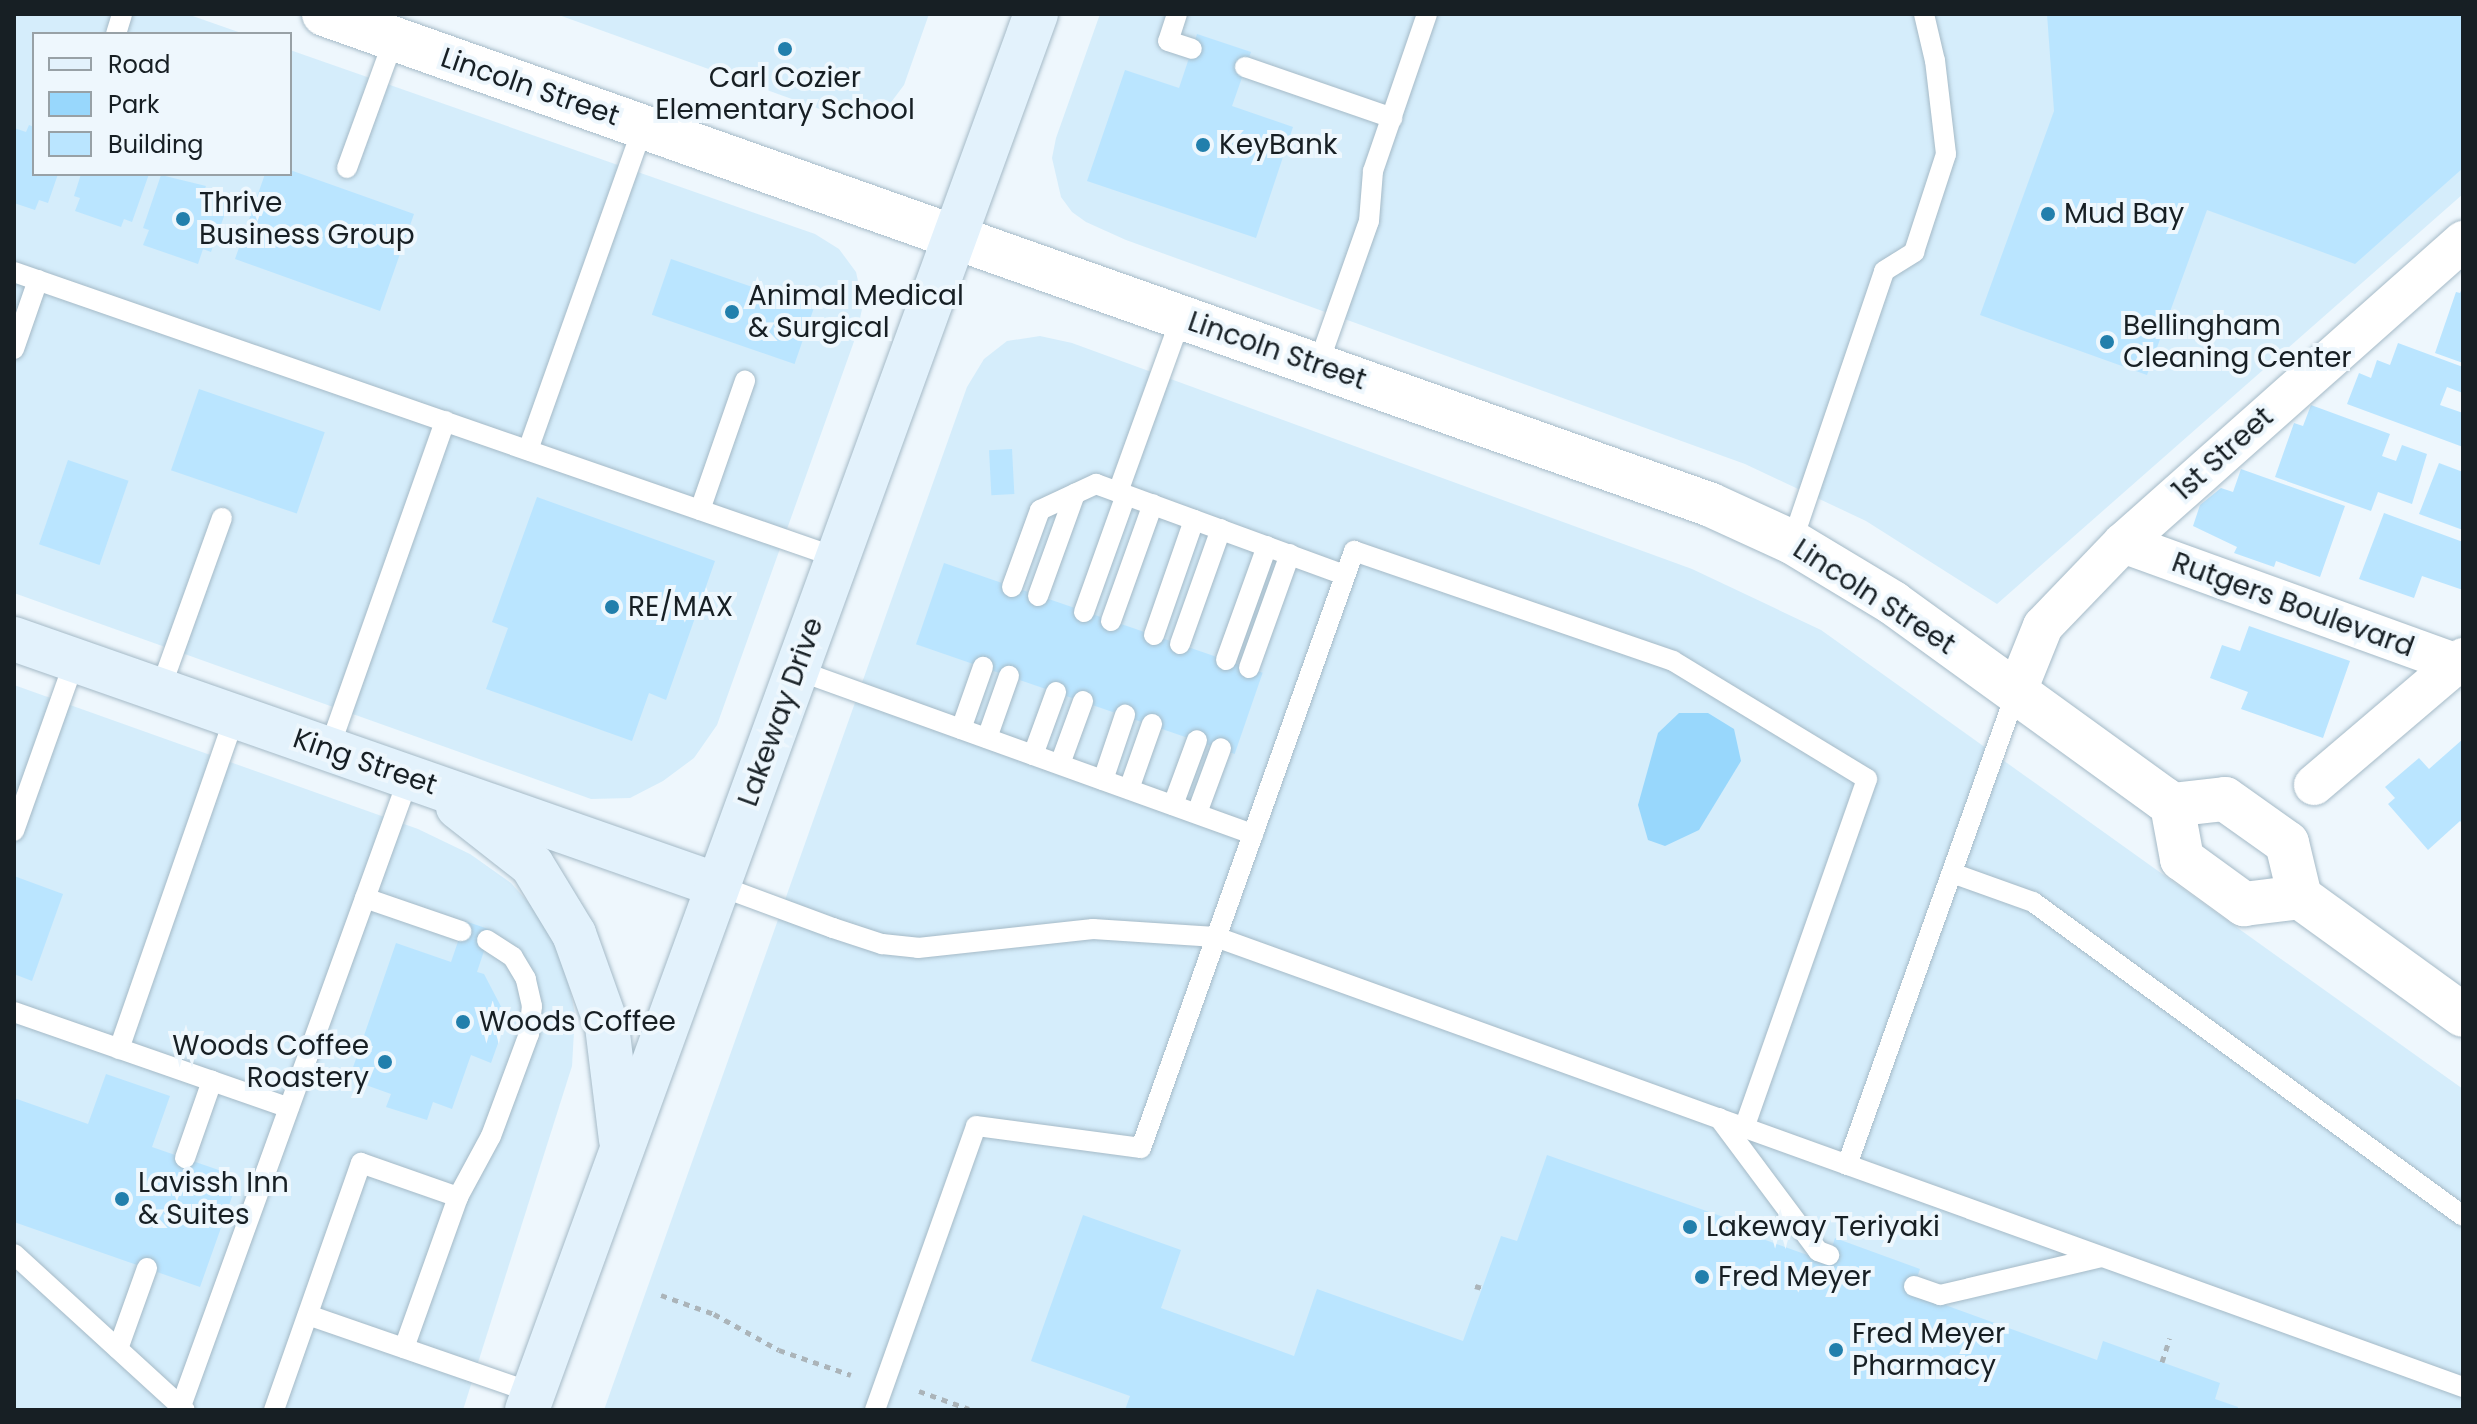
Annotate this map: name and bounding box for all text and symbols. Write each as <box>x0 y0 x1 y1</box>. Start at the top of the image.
legend <box>32 32 292 176</box>
marker: Carl Cozier Elementary School <box>776 40 794 58</box>
street label: Lincoln Street <box>437 41 623 133</box>
text: Road <box>108 48 170 81</box>
place label: Carl Cozier Elementary School <box>655 61 915 127</box>
text: Park <box>108 88 159 121</box>
text: Building <box>108 128 204 161</box>
place label: KeyBank <box>1219 128 1337 162</box>
marker: KeyBank <box>1194 136 1212 154</box>
place label: Thrive Business Group <box>199 186 415 252</box>
place label: Mud Bay <box>2064 197 2184 231</box>
marker: Mud Bay <box>2039 205 2057 223</box>
marker: Thrive Business Group <box>174 210 192 228</box>
place label: Animal Medical & Surgical <box>748 279 964 345</box>
marker: Animal Medical & Surgical <box>723 303 741 321</box>
street label: Lincoln Street <box>1184 305 1370 397</box>
place label: Bellingham Cleaning Center <box>2123 309 2352 375</box>
marker: Bellingham Cleaning Center <box>2098 333 2116 351</box>
street label: 1st Street <box>2166 400 2280 508</box>
street label: Lincoln Street <box>1787 532 1961 662</box>
street label: Rutgers Boulevard <box>2167 546 2419 664</box>
place label: RE/MAX <box>628 590 733 624</box>
marker: RE/MAX <box>603 598 621 616</box>
street label: Lakeway Drive <box>731 613 831 811</box>
street label: King Street <box>289 722 441 802</box>
place label: Woods Coffee <box>479 1005 676 1039</box>
marker: Woods Coffee <box>454 1013 472 1031</box>
place label: Woods Coffee Roastery <box>172 1029 369 1095</box>
marker: Woods Coffee Roastery <box>376 1053 394 1071</box>
place label: Lavissh Inn & Suites <box>138 1166 289 1232</box>
marker: Lavissh Inn & Suites <box>113 1190 131 1208</box>
place label: Lakeway Teriyaki <box>1706 1210 1940 1244</box>
marker: Lakeway Teriyaki <box>1681 1218 1699 1236</box>
place label: Fred Meyer <box>1718 1260 1871 1294</box>
marker: Fred Meyer <box>1693 1268 1711 1286</box>
place label: Fred Meyer Pharmacy <box>1852 1317 2005 1383</box>
marker: Fred Meyer Pharmacy <box>1827 1341 1845 1359</box>

